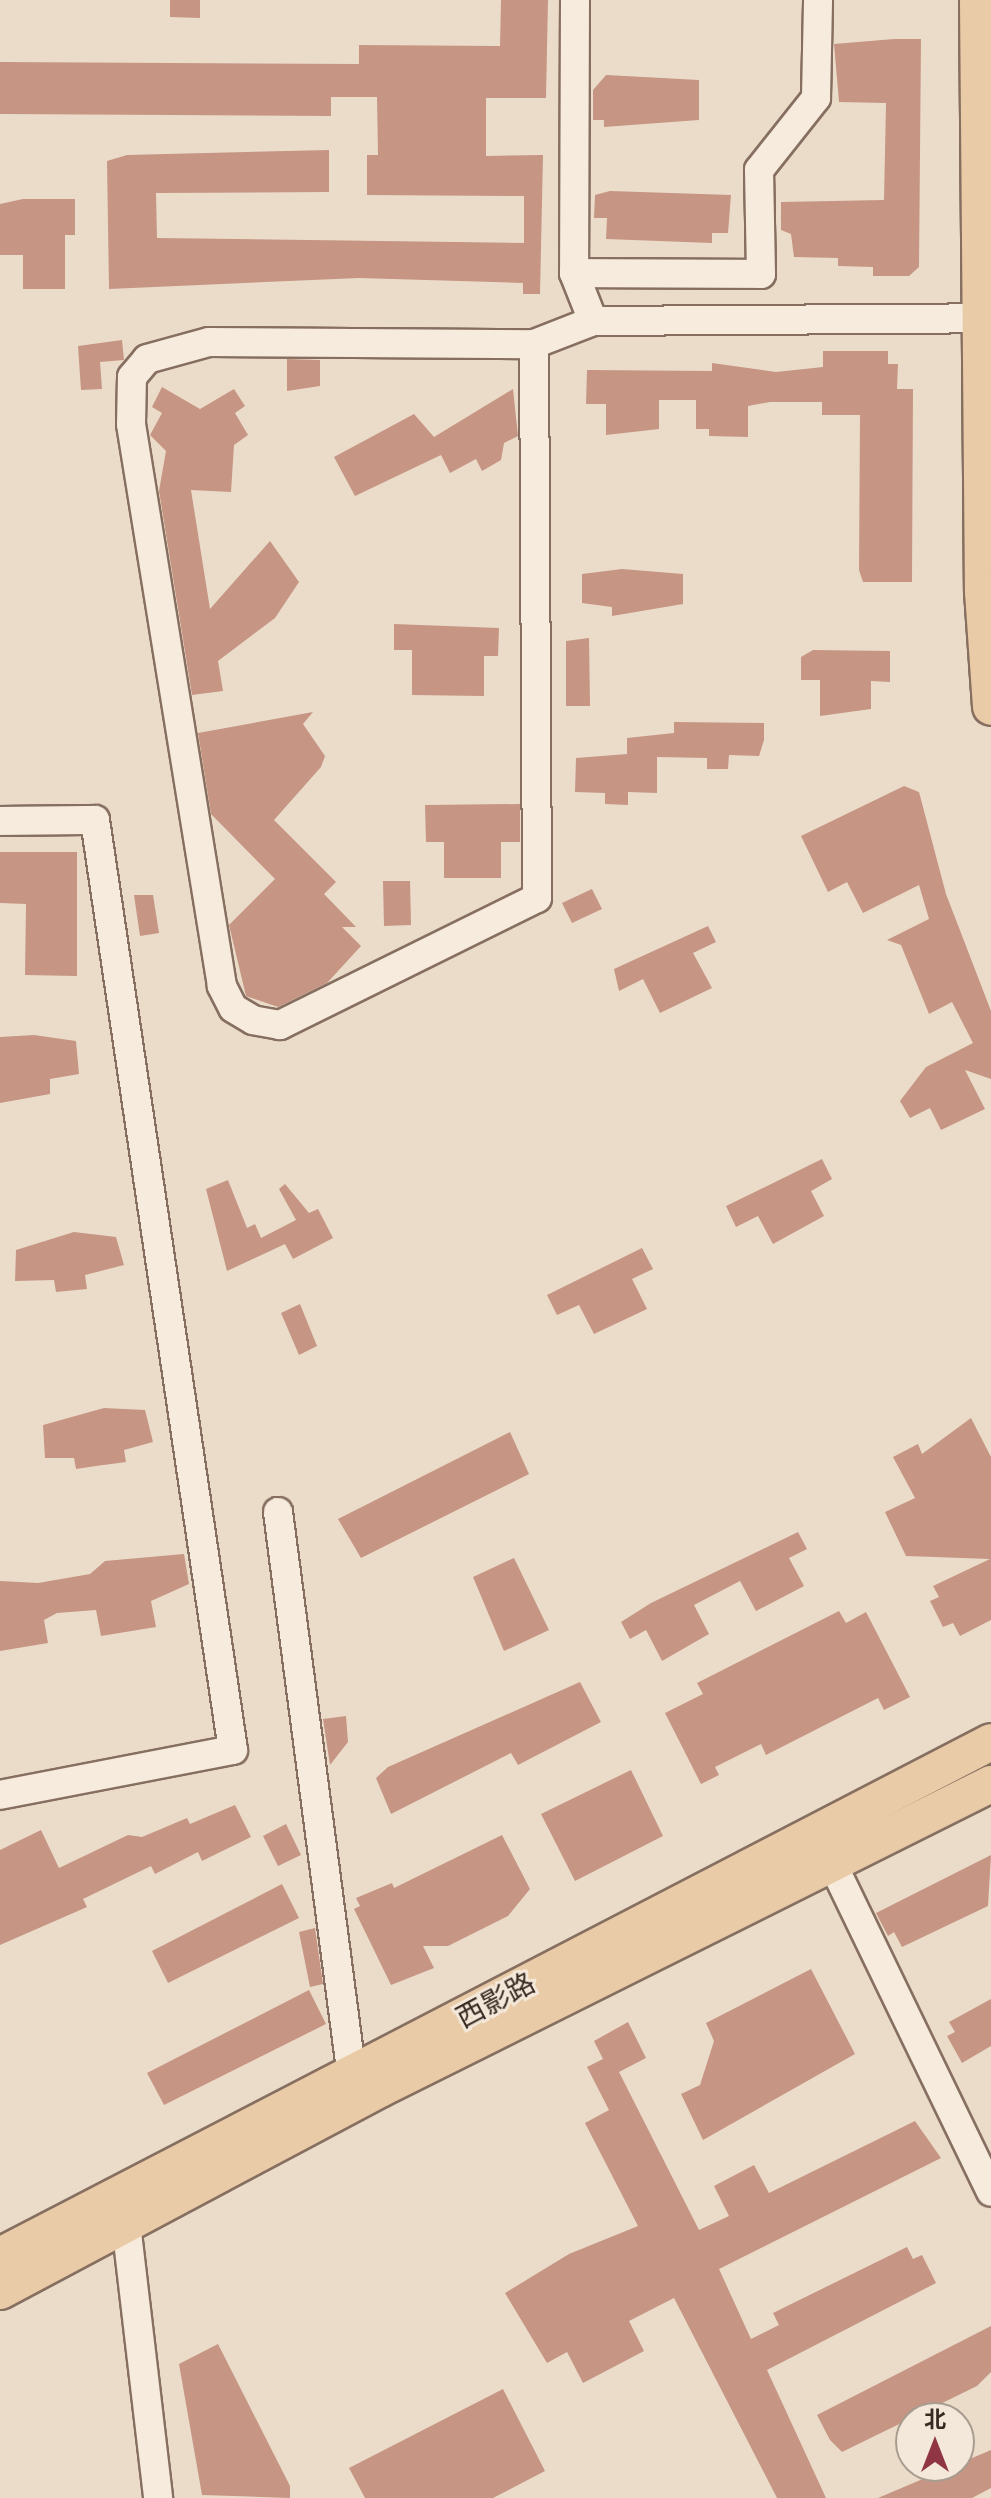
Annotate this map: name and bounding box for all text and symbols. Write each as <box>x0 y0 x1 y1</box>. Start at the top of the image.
street label: 西影路 <box>451 1966 541 2036</box>
north arrow <box>895 2402 975 2482</box>
text: 北 <box>924 2407 946 2432</box>

